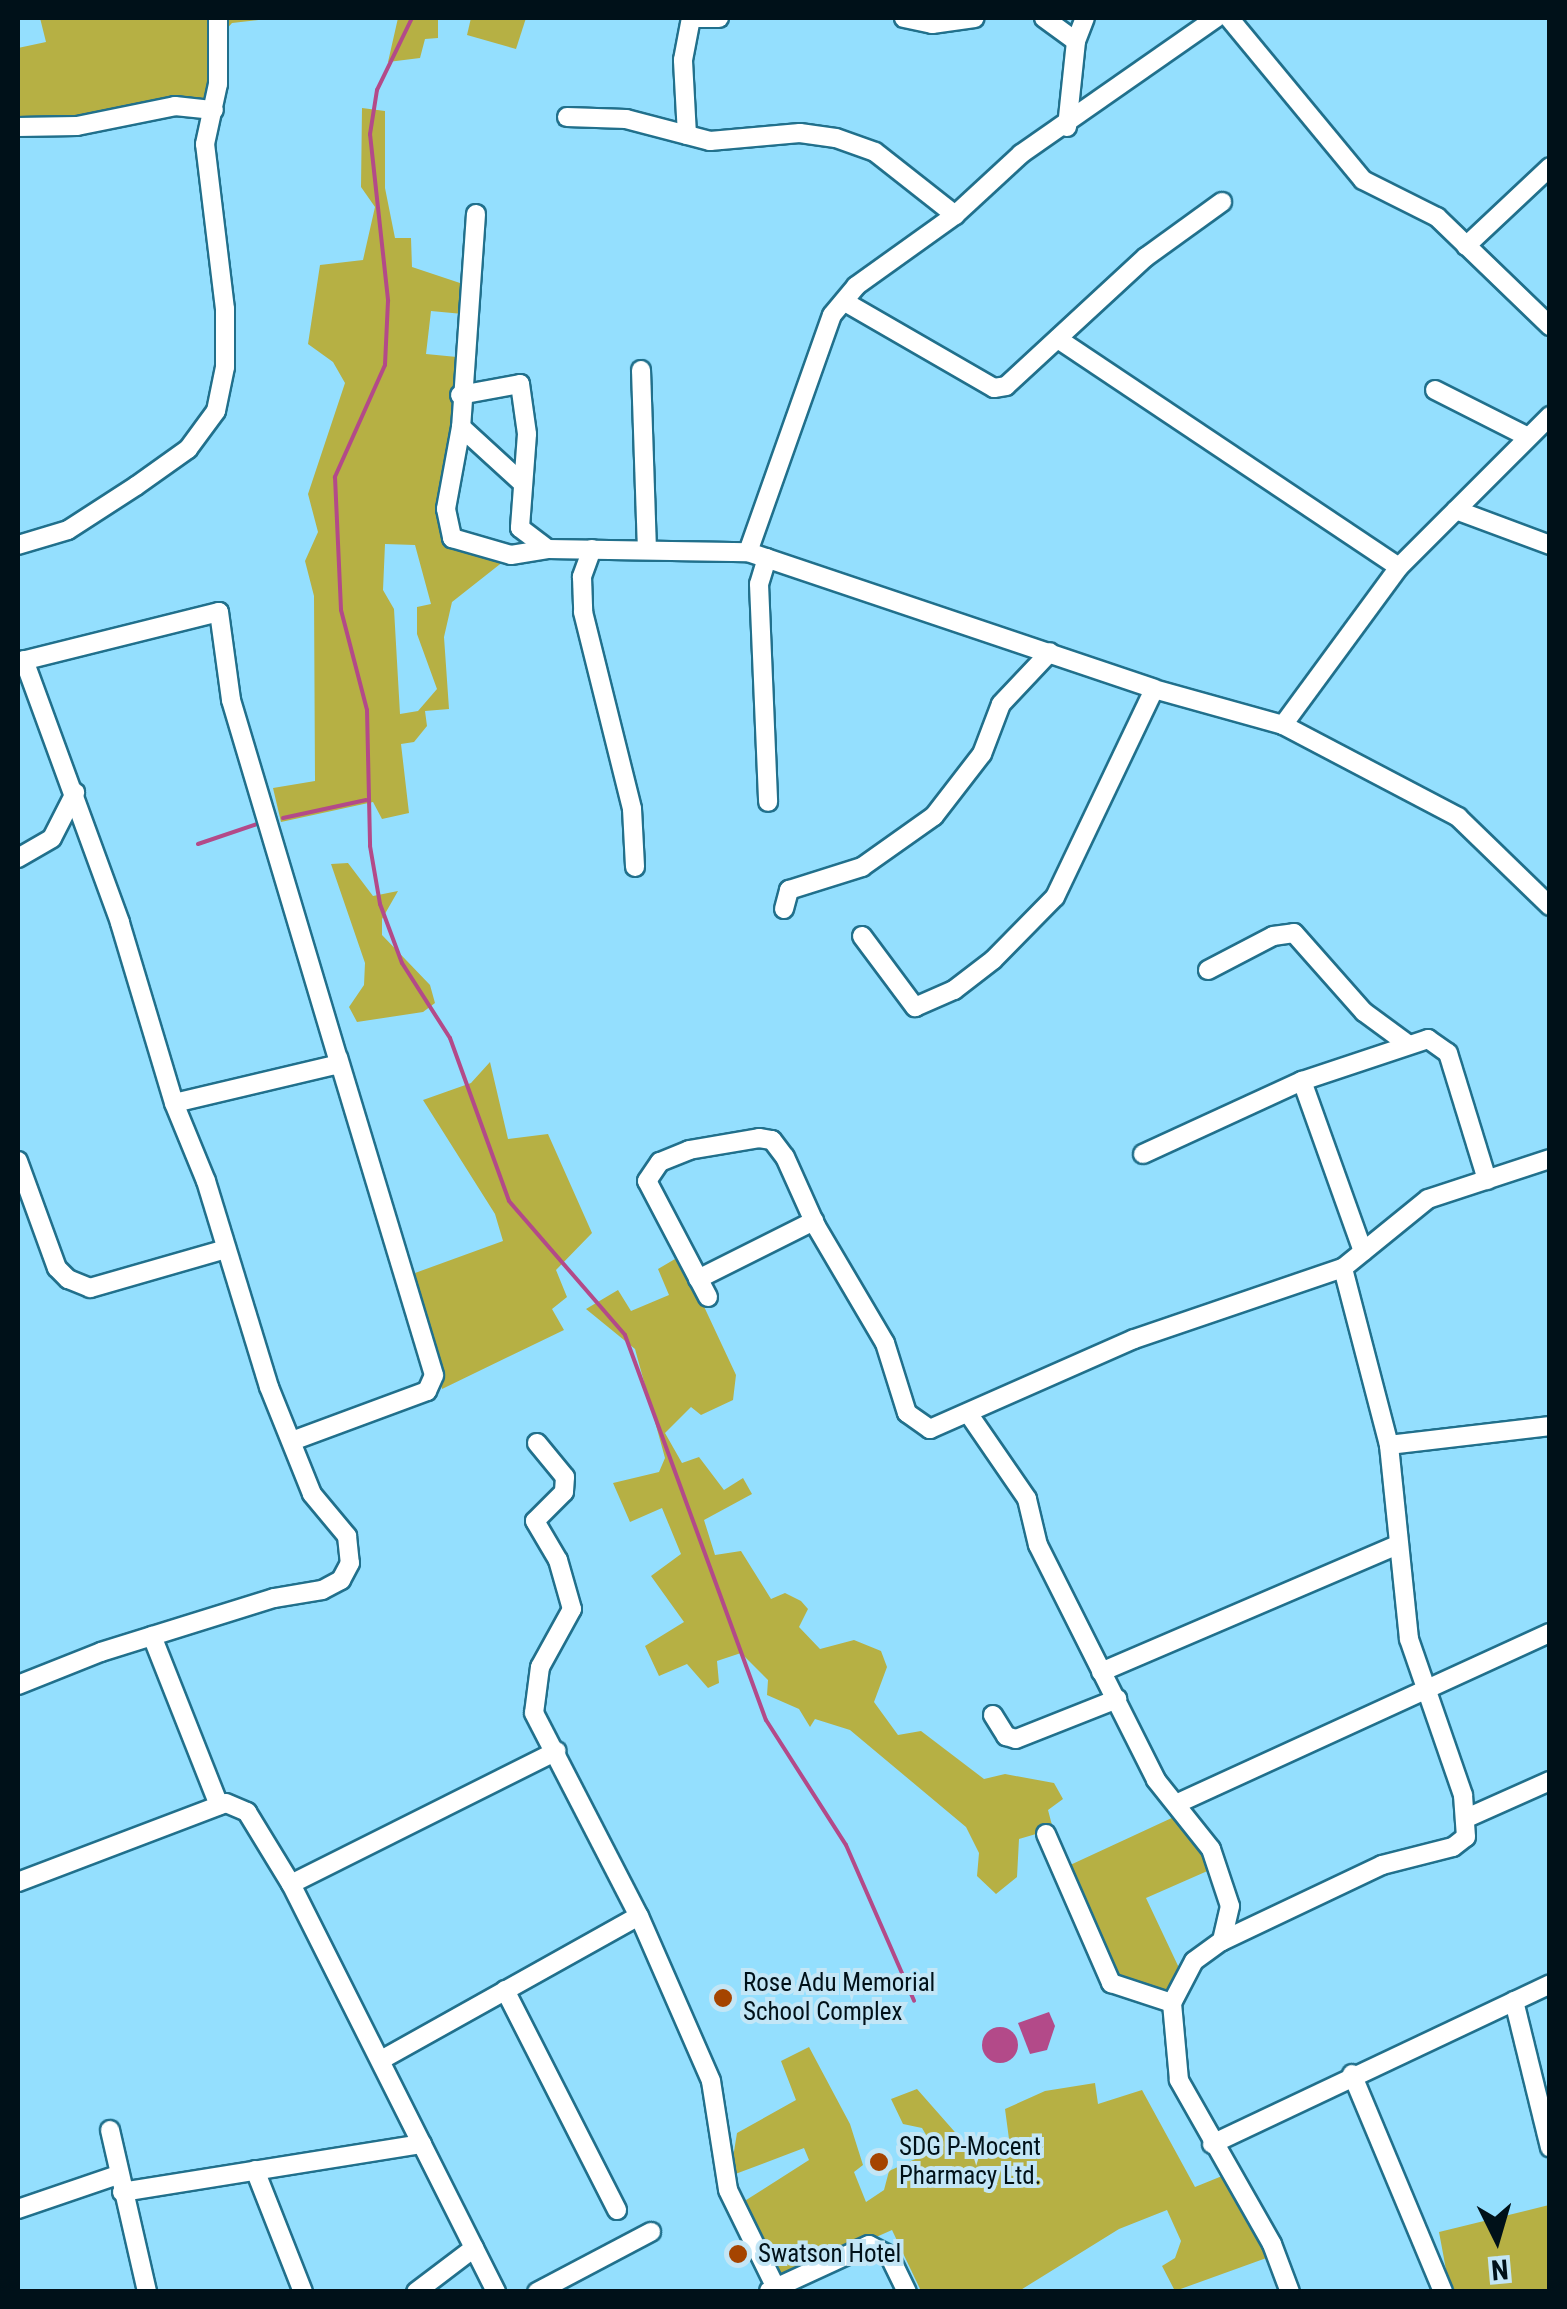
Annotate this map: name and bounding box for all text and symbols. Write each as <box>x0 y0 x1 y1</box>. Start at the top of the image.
place label: Rose Adu Memorial School Complex <box>743 1969 935 2028</box>
marker: Rose Adu Memorial School Complex <box>712 1987 734 2009</box>
place label: SDG P-Mocent Pharmacy Ltd. <box>899 2133 1041 2192</box>
marker: SDG P-Mocent Pharmacy Ltd. <box>868 2151 890 2173</box>
north arrow <box>1447 2189 1547 2289</box>
place label: Swatson Hotel <box>758 2239 901 2269</box>
marker: Swatson Hotel <box>727 2243 749 2265</box>
text: N <box>1490 2252 1510 2287</box>

